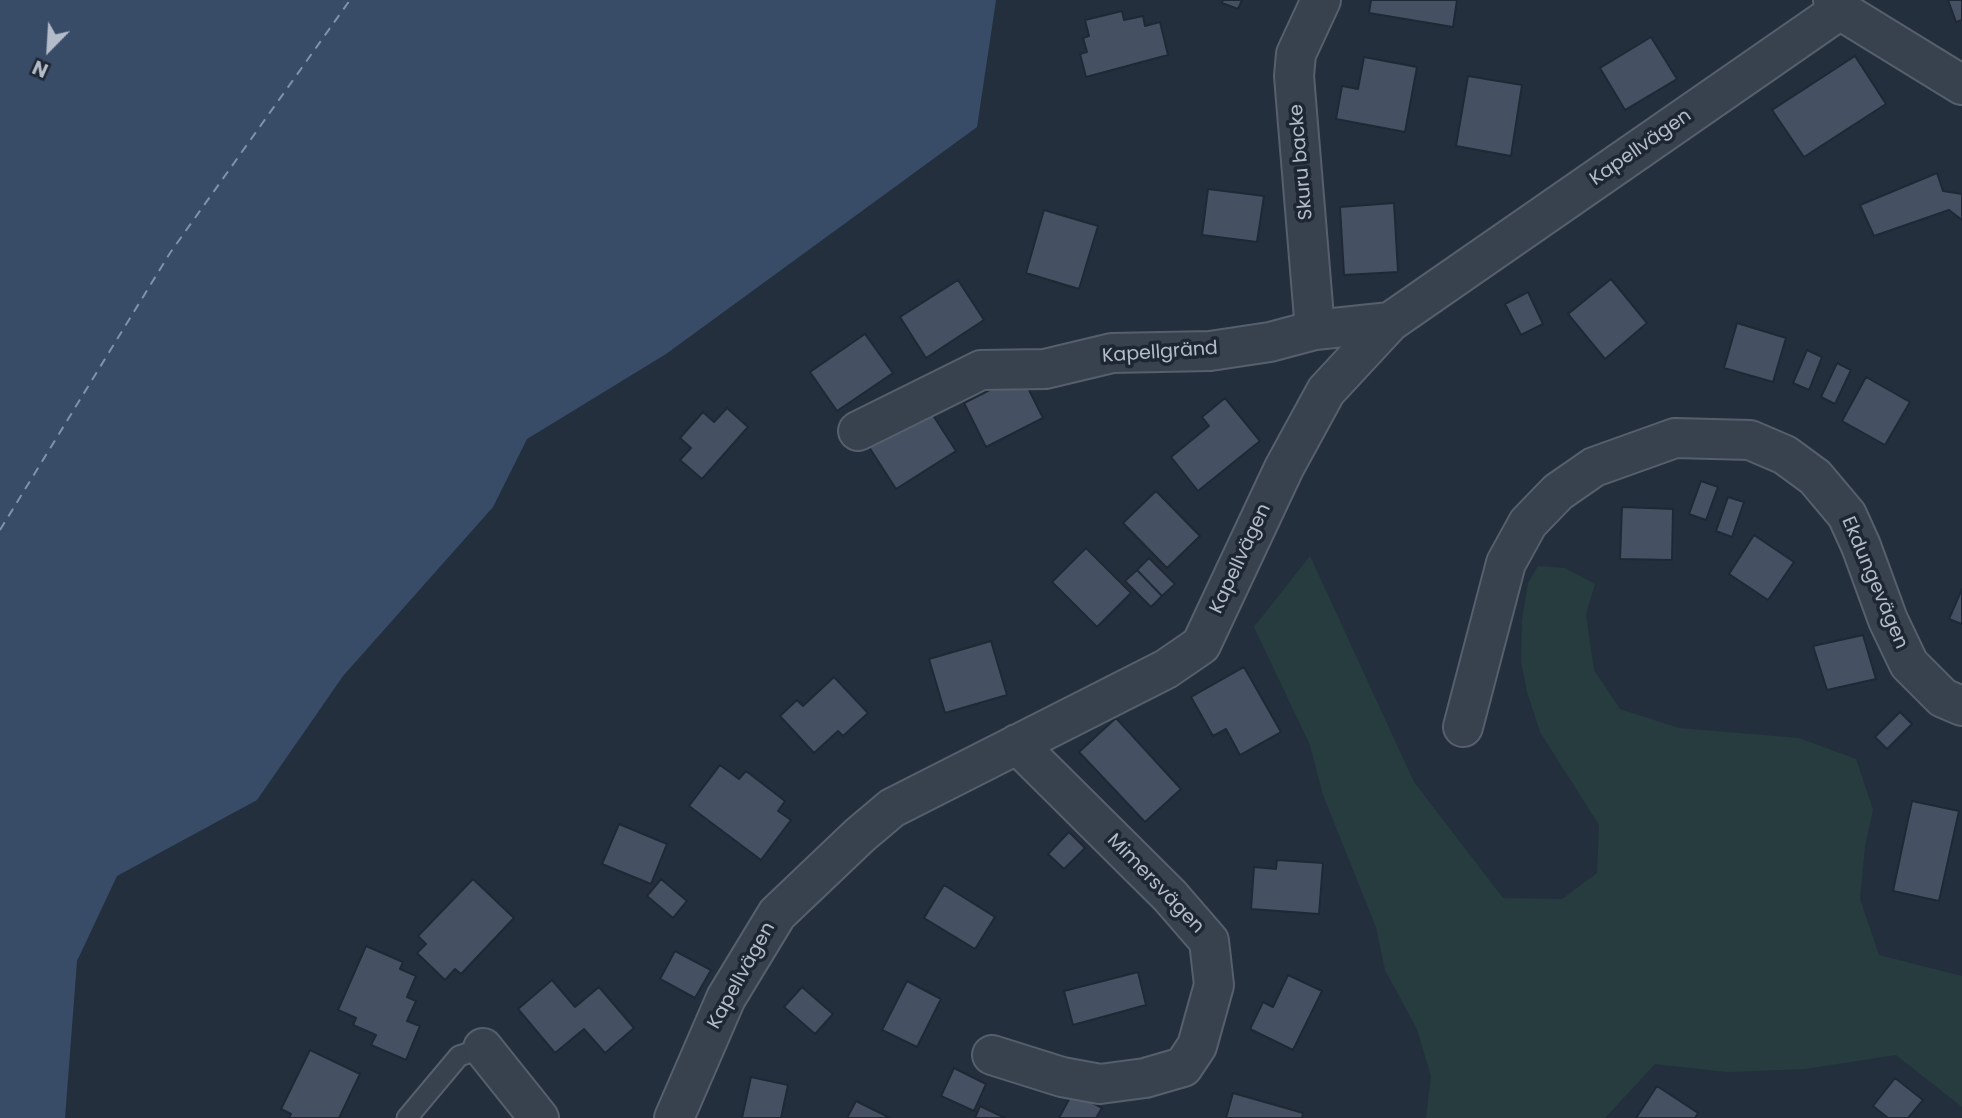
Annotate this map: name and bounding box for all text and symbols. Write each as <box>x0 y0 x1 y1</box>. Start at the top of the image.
north arrow <box>14 14 84 84</box>
text: N <box>28 53 52 84</box>
street label: Skuru backe <box>1286 103 1318 221</box>
street label: Kapellvägen <box>1586 105 1696 191</box>
street label: Kapellgränd <box>1101 338 1219 368</box>
street label: Kapellvägen <box>1206 500 1276 618</box>
street label: Ekdungevägen <box>1836 513 1912 653</box>
street label: Mimersvägen <box>1102 829 1208 939</box>
street label: Kapellvägen <box>703 919 781 1033</box>

